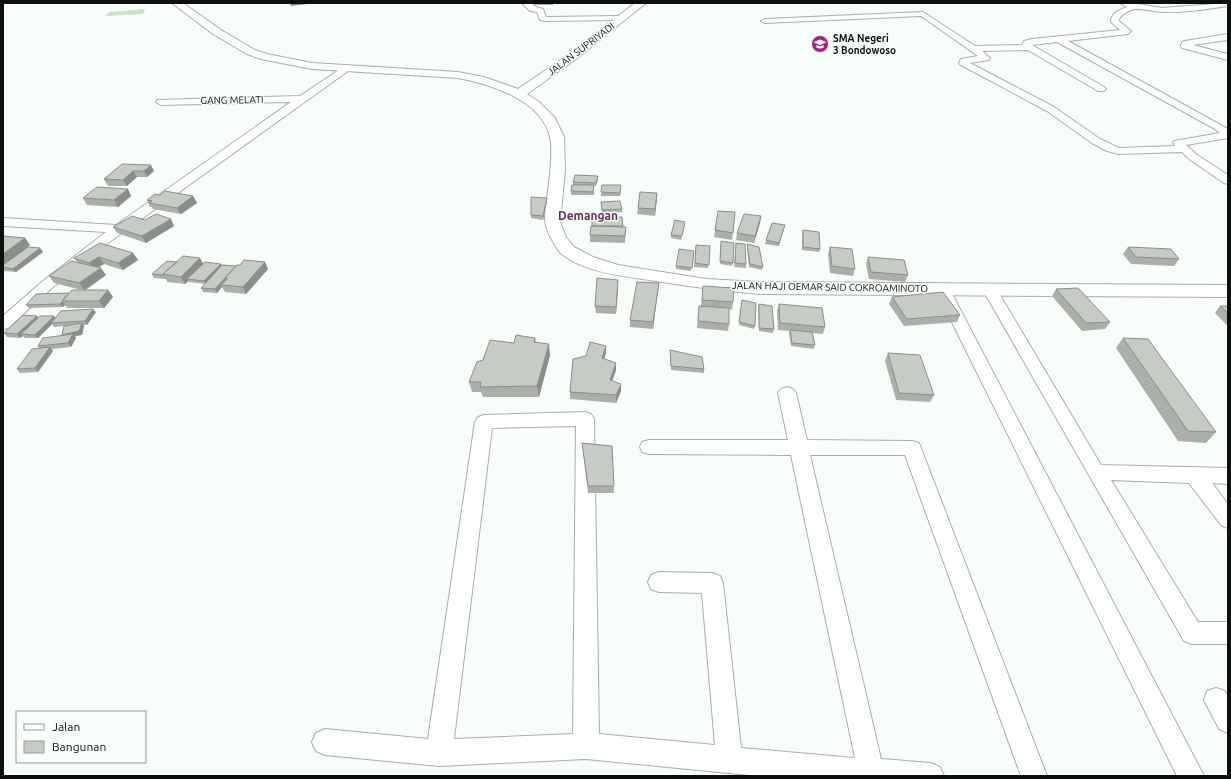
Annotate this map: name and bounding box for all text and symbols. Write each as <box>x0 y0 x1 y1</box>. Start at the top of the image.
street label: JALAN SUPRIYADI <box>545 20 617 78</box>
place label: SMA Negeri 3 Bondowoso <box>833 33 896 56</box>
school or university icon: SMA Negeri 3 Bondowoso <box>810 34 830 54</box>
street label: GANG MELATI <box>200 94 264 106</box>
district label: Demangan <box>558 209 618 222</box>
street label: JALAN HAJI OEMAR SAID COKROAMINOTO <box>732 280 928 294</box>
legend <box>16 711 146 763</box>
text: Jalan <box>52 720 80 733</box>
text: Bangunan <box>52 740 106 753</box>

